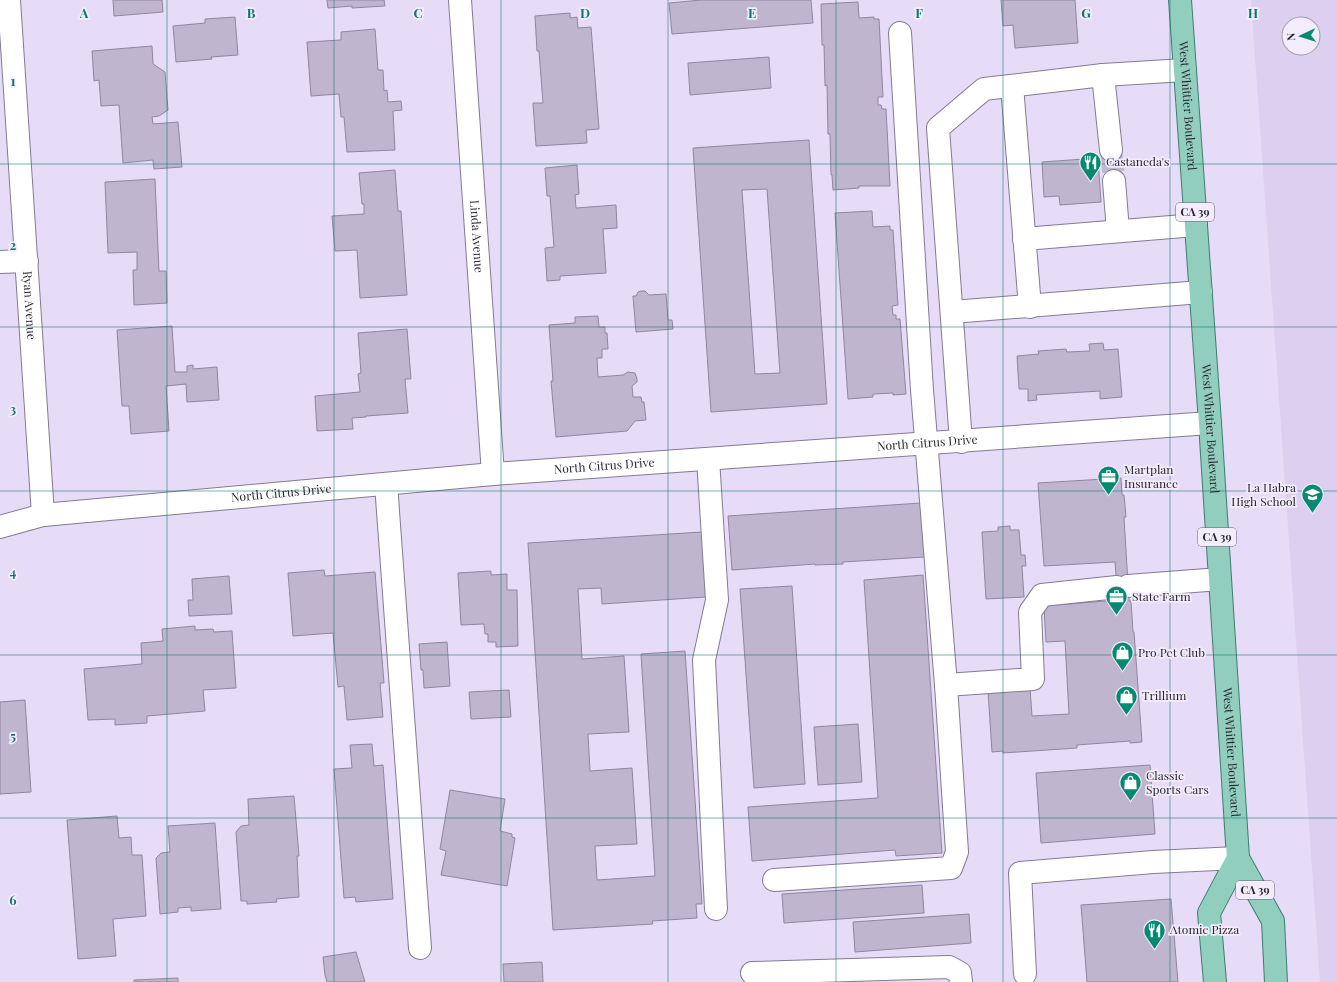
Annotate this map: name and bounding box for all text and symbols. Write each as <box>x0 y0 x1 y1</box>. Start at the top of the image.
text: A <box>79 4 89 21</box>
text: B <box>247 4 256 21</box>
text: C <box>413 4 423 21</box>
text: D <box>580 4 590 21</box>
text: E <box>748 4 756 21</box>
text: F <box>915 4 923 21</box>
text: G <box>1081 4 1091 21</box>
text: H <box>1248 4 1258 21</box>
north arrow <box>1281 16 1321 56</box>
text: N <box>1283 32 1298 41</box>
street label: West Whittier Boulevard <box>1176 40 1201 171</box>
text: 1 <box>11 72 16 89</box>
restaurant icon: Castaneda's <box>1077 149 1103 182</box>
place label: Castaneda's <box>1106 153 1169 169</box>
street label: Linda Avenue <box>467 199 488 273</box>
road number: CA 39 <box>1176 203 1214 221</box>
text: 2 <box>10 236 17 253</box>
street label: Ryan Avenue <box>20 270 40 340</box>
street label: West Whittier Boulevard <box>1199 363 1224 494</box>
text: 3 <box>10 400 16 417</box>
street label: North Citrus Drive <box>877 431 978 454</box>
street label: North Citrus Drive <box>553 454 655 477</box>
place label: Martplan Insurance <box>1124 461 1178 491</box>
office icon: Martplan Insurance <box>1096 464 1122 497</box>
place label: La Habra High School <box>1231 479 1297 509</box>
street label: North Citrus Drive <box>230 480 332 505</box>
school or university icon: La Habra High School <box>1299 482 1325 515</box>
road number: CA 39 <box>1198 528 1236 546</box>
text: 4 <box>10 563 17 580</box>
office icon: State Farm <box>1104 584 1130 617</box>
place label: State Farm <box>1132 588 1191 604</box>
shop icon: Pro Pet Club <box>1110 640 1136 673</box>
place label: Pro Pet Club <box>1138 644 1205 660</box>
shop icon: Trillium <box>1113 683 1139 716</box>
street label: West Whittier Boulevard <box>1220 686 1244 817</box>
place label: Trillium <box>1142 687 1187 703</box>
text: 5 <box>10 727 16 744</box>
place label: Classic Sports Cars <box>1146 767 1209 797</box>
shop icon: Classic Sports Cars <box>1118 770 1144 803</box>
road number: CA 39 <box>1236 881 1274 899</box>
text: 6 <box>9 891 17 908</box>
restaurant icon: Atomic Pizza <box>1141 917 1167 950</box>
place label: Atomic Pizza <box>1169 921 1239 937</box>

